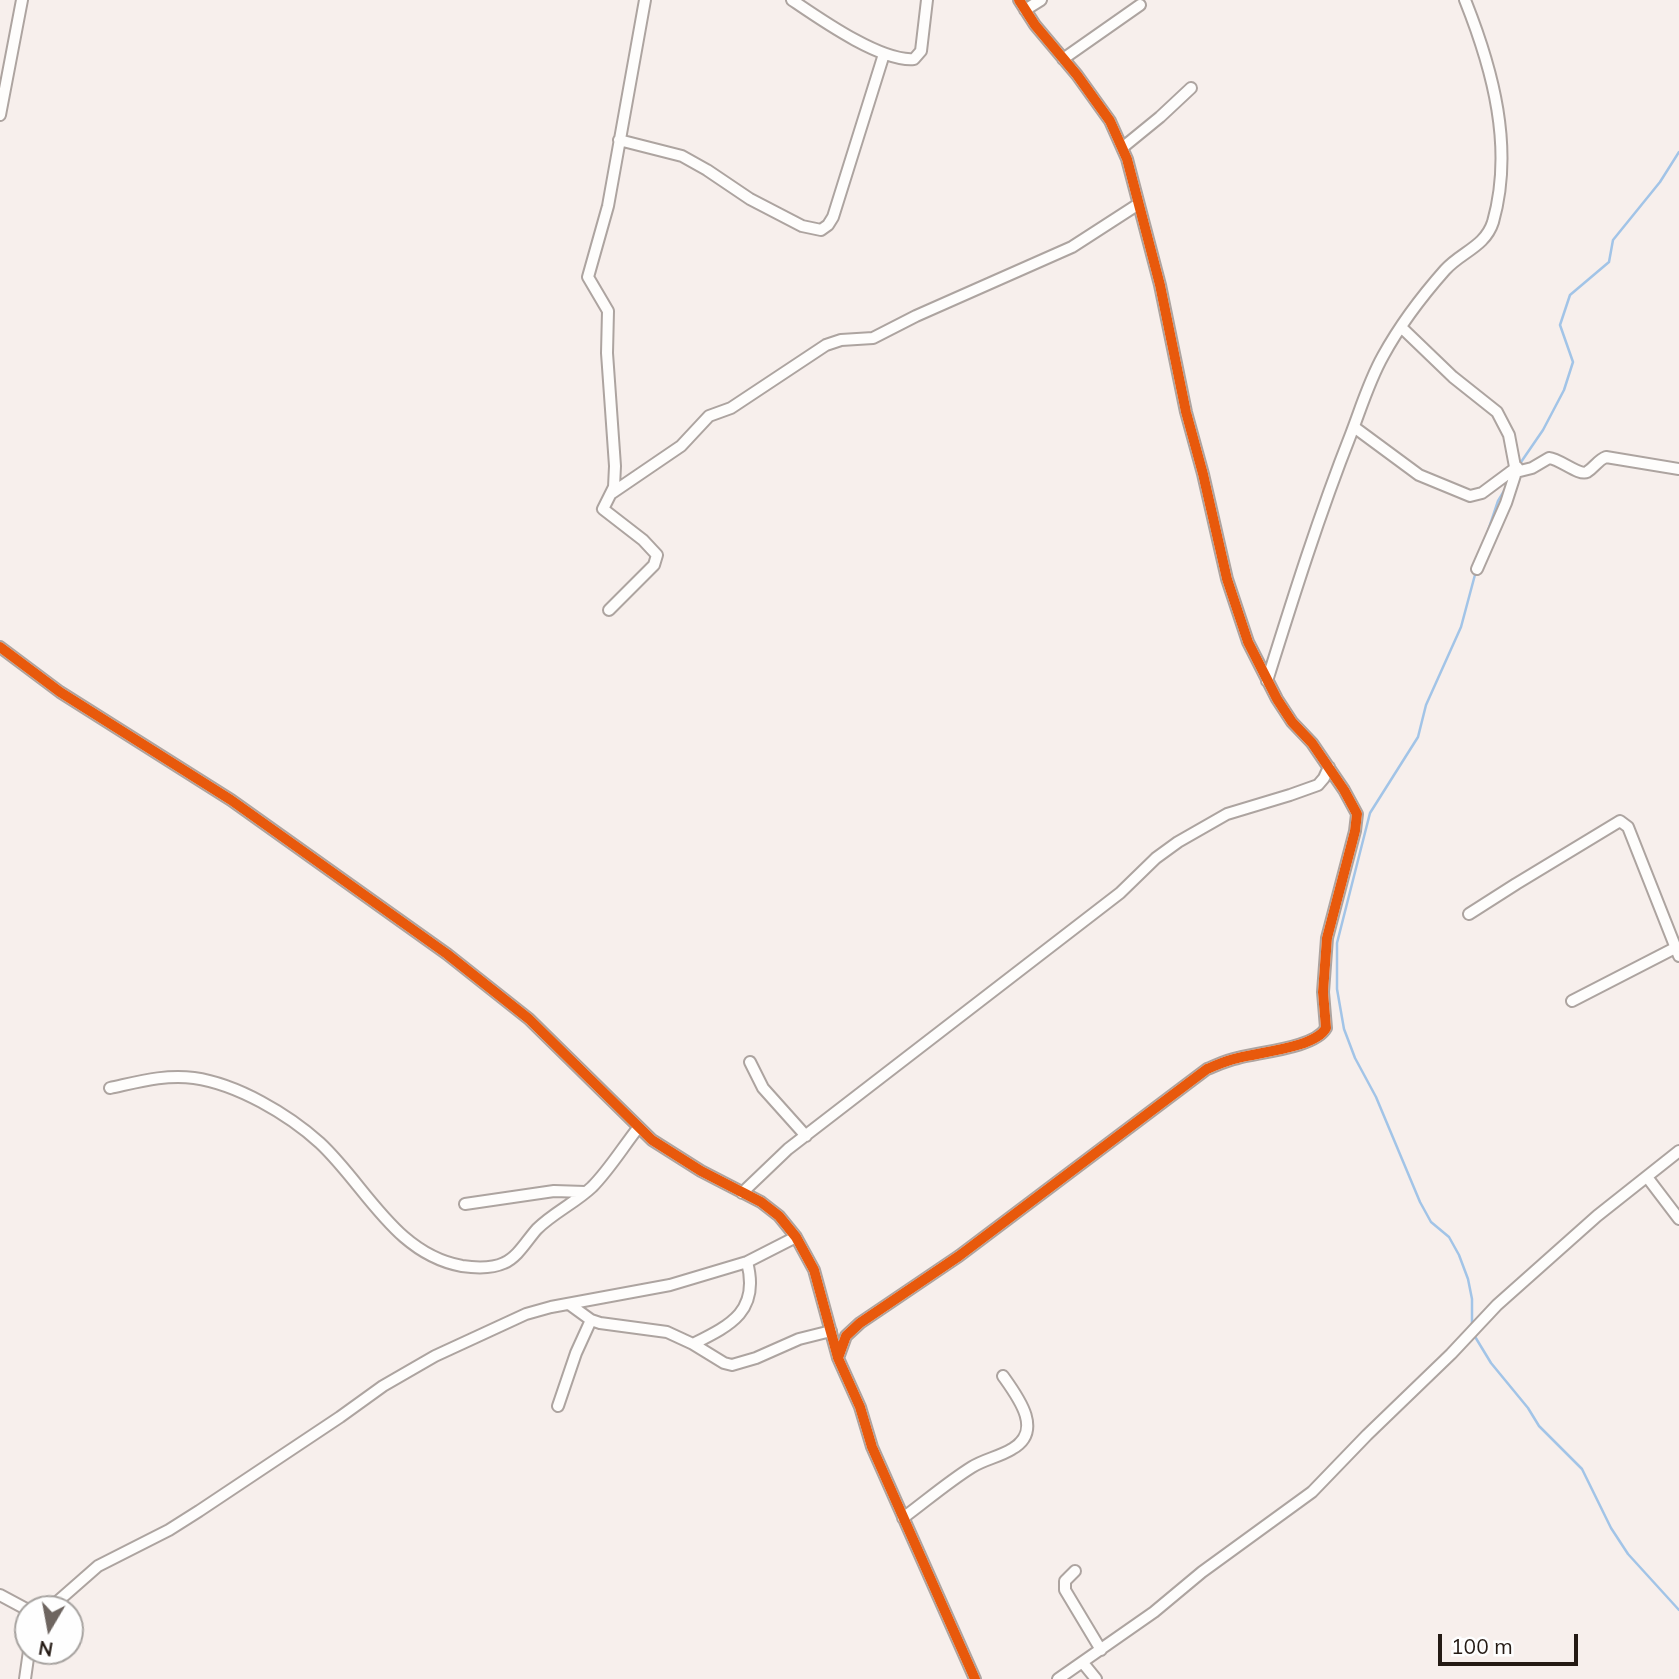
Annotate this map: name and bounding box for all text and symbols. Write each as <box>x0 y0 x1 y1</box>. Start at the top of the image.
north arrow <box>14 1595 84 1665</box>
scale bar <box>1441 1620 1581 1664</box>
text: 100 m <box>1451 1633 1513 1659</box>
text: N <box>37 1636 55 1662</box>

